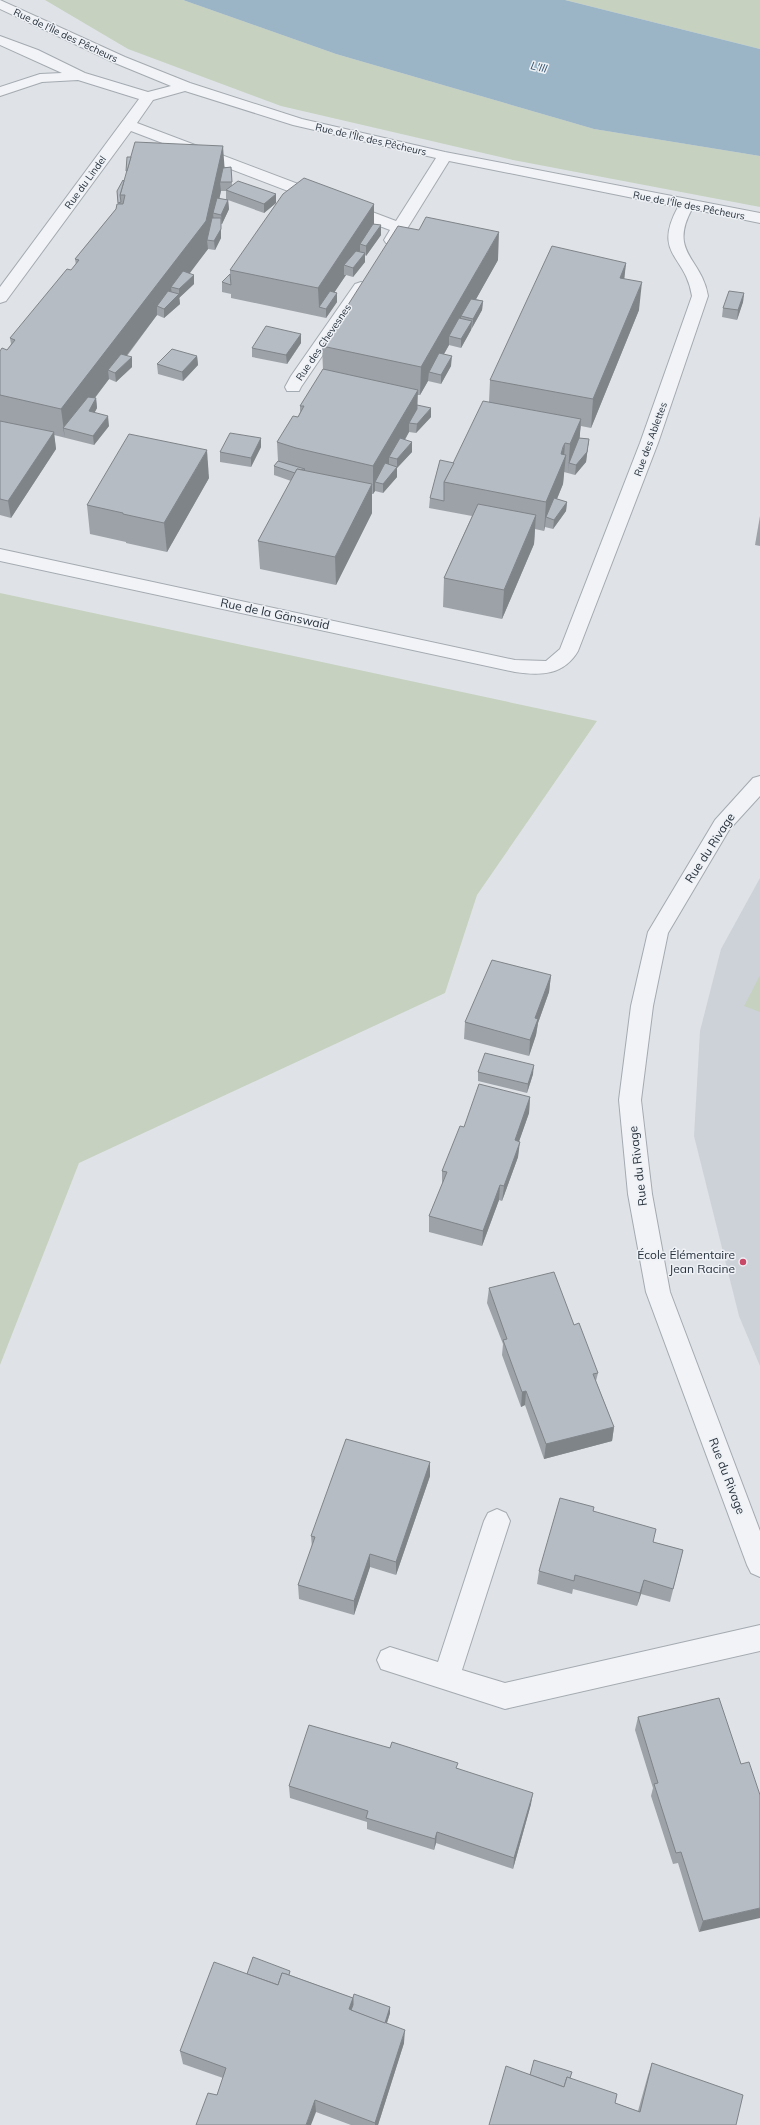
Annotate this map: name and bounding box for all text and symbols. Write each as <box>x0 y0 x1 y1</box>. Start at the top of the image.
street label: Rue de l'Île des Pêcheurs <box>12 6 120 65</box>
water label: L'Ill <box>529 58 549 76</box>
street label: Rue de l'Île des Pêcheurs <box>314 120 428 159</box>
street label: Rue du Lindel <box>62 153 109 211</box>
street label: Rue de l'Île des Pêcheurs <box>632 188 746 223</box>
street label: Rue des Chevesnes <box>293 301 354 383</box>
street label: Rue des Ablettes <box>631 400 670 478</box>
street label: Rue de la Gänswaid <box>219 595 331 632</box>
street label: Rue du Rivage <box>681 810 738 886</box>
street label: Rue du Rivage <box>625 1125 650 1207</box>
place label: École Élémentaire Jean Racine <box>637 1247 735 1276</box>
marker: École Élémentaire Jean Racine <box>738 1257 748 1267</box>
street label: Rue du Rivage <box>706 1436 749 1516</box>

